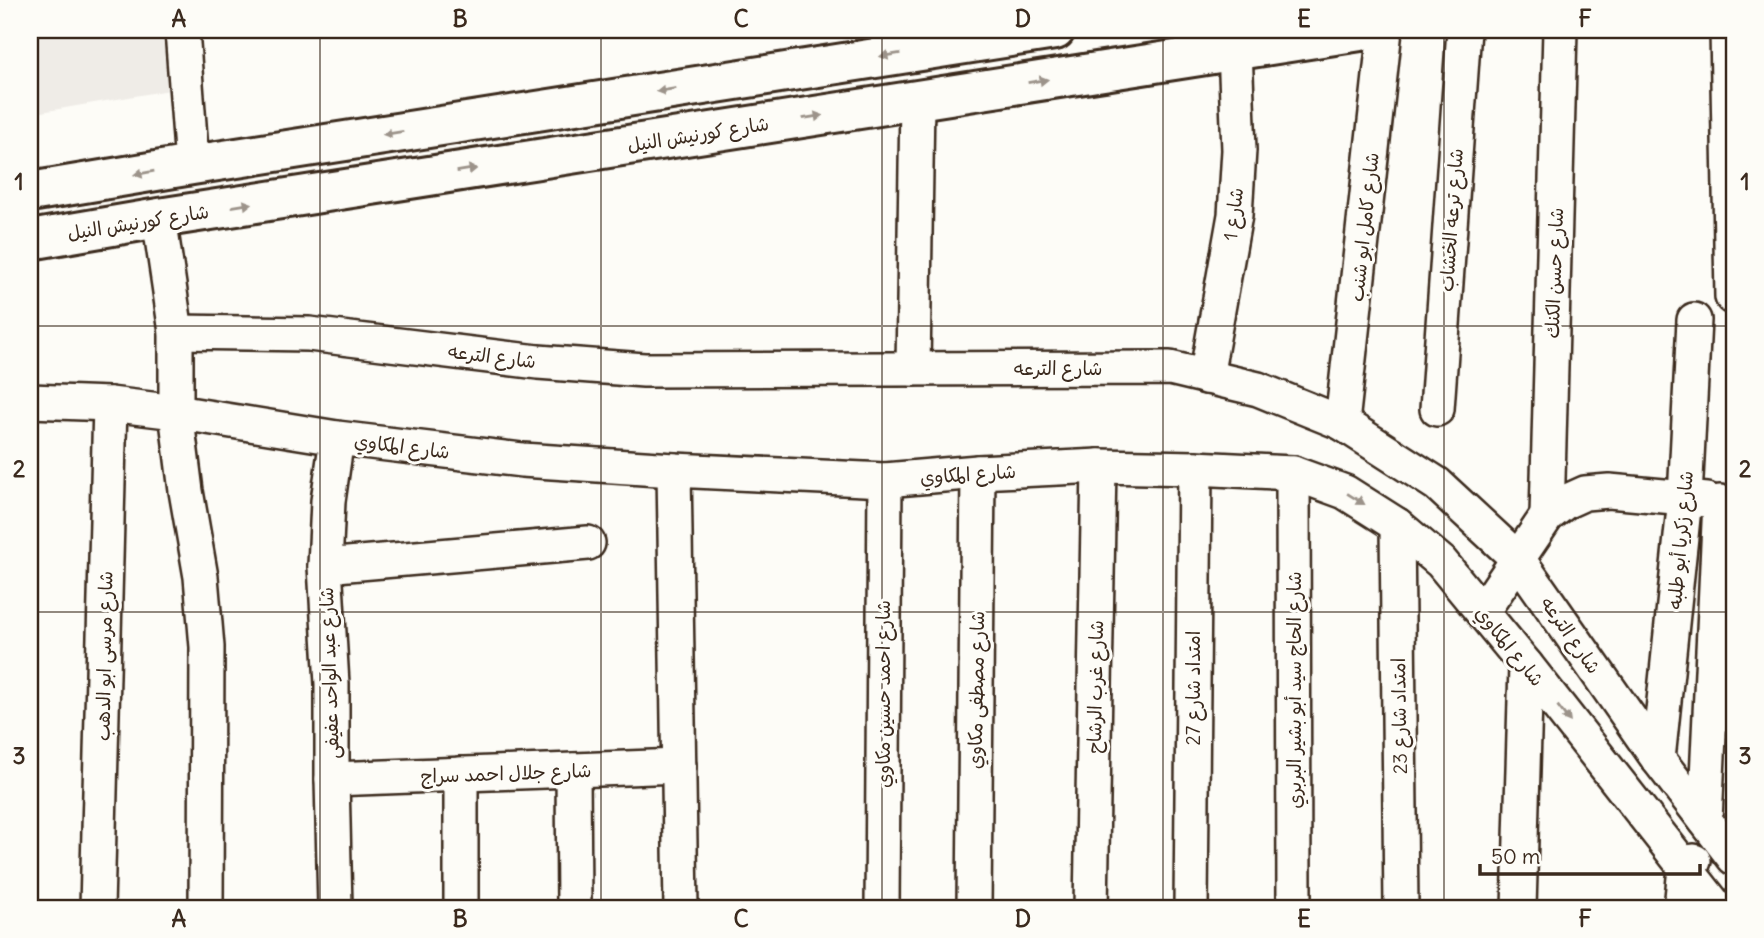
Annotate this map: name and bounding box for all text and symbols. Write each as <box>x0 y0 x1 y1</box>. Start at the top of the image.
text: A <box>172 4 187 33</box>
text: B <box>452 4 468 33</box>
text: C <box>733 4 749 33</box>
text: D <box>1015 4 1031 33</box>
text: E <box>1297 4 1311 33</box>
text: F <box>1578 4 1592 33</box>
one-way arrow <box>879 50 901 61</box>
one-way arrow <box>1027 75 1049 86</box>
one-way arrow <box>655 85 677 96</box>
street label: شارع كورنيش النيل <box>626 111 771 159</box>
one-way arrow <box>802 111 824 122</box>
one-way arrow <box>381 128 403 139</box>
street label: شارع ترعه الخشاب <box>1434 147 1470 293</box>
street label: شارع كامل ابو شنب <box>1344 151 1386 303</box>
one-way arrow <box>456 165 478 176</box>
text: 1 <box>14 167 24 196</box>
text: 1 <box>1740 167 1750 196</box>
one-way arrow <box>133 168 155 179</box>
street label: شارع 1 <box>1218 186 1250 242</box>
street label: شارع كورنيش النيل <box>66 199 211 247</box>
one-way arrow <box>231 200 253 211</box>
street label: شارع حسن الكنك <box>1540 207 1570 339</box>
street label: شارع الترعه <box>446 339 537 375</box>
street label: شارع الترعه <box>1014 356 1102 382</box>
street label: شارع المكاوي <box>352 428 451 467</box>
text: 2 <box>13 454 26 483</box>
text: 2 <box>1739 454 1752 483</box>
street label: شارع المكاوي <box>919 459 1017 492</box>
street label: شارع زكريا أبو طلبه <box>1662 470 1700 610</box>
one-way arrow <box>1346 493 1365 506</box>
street label: شارع مرسى ابو الدهب <box>91 571 119 741</box>
street label: شارع الحاج سيد أبو بشير البربري <box>1282 571 1309 809</box>
street label: شارع عبد الواحد عفيفى <box>314 587 346 759</box>
street label: شارع الترعه <box>1534 592 1606 679</box>
street label: شارع احمد حسين مكاوي <box>871 600 898 788</box>
street label: شارع المكاوي <box>1468 601 1550 693</box>
street label: شارع مصطفى مكاوي <box>963 611 992 769</box>
street label: شارع غرب الرشاح <box>1082 620 1110 754</box>
street label: امتداد شارع 27 <box>1181 631 1207 745</box>
street label: امتداد شارع 23 <box>1386 658 1414 774</box>
one-way arrow <box>1556 704 1571 722</box>
text: 3 <box>12 741 26 770</box>
text: 3 <box>1738 741 1752 770</box>
street label: شارع جلال احمد سراج <box>420 758 592 790</box>
scale bar <box>1480 833 1701 877</box>
text: 50 m <box>1491 843 1540 870</box>
text: A <box>172 904 187 933</box>
text: B <box>452 904 468 933</box>
text: C <box>733 904 749 933</box>
text: D <box>1015 904 1031 933</box>
text: E <box>1297 904 1311 933</box>
text: F <box>1578 904 1592 933</box>

